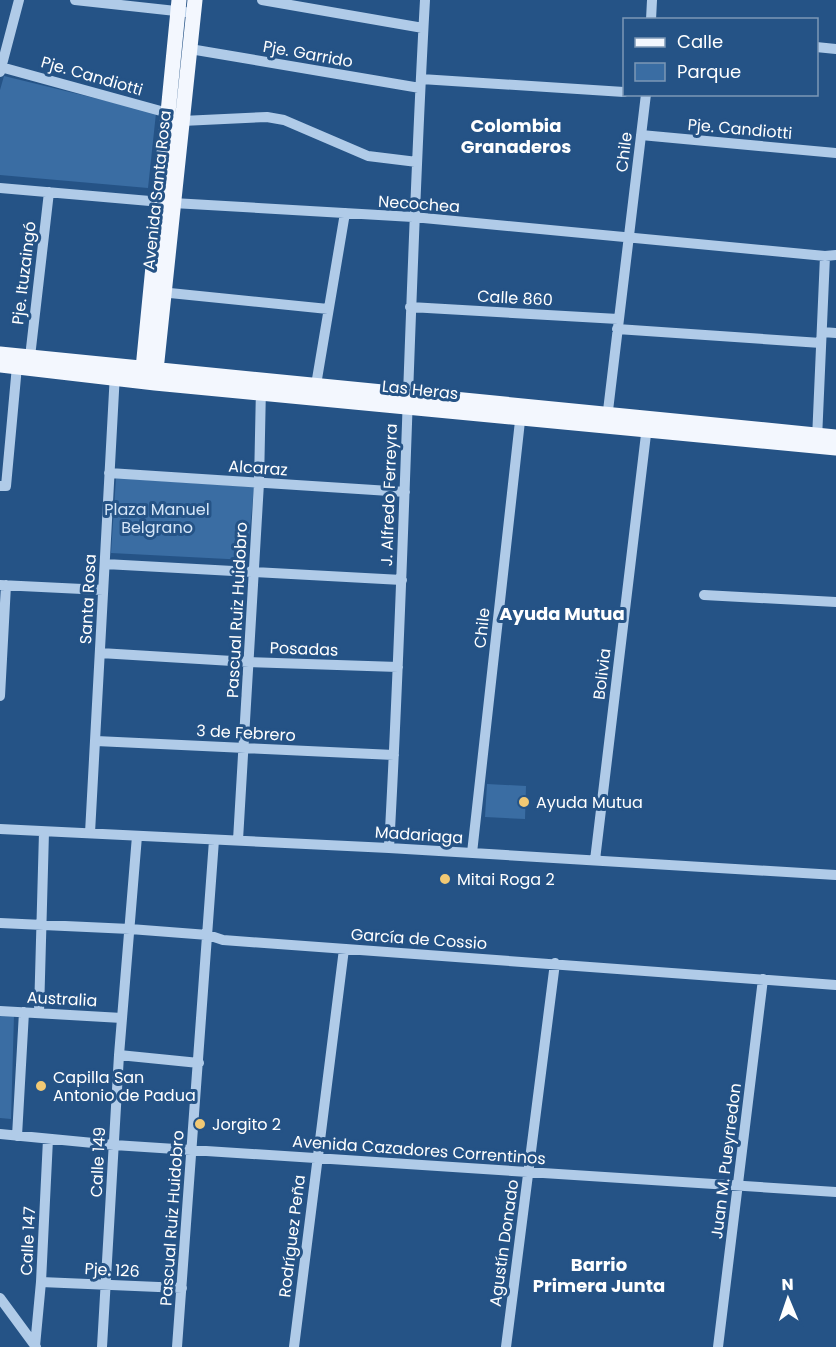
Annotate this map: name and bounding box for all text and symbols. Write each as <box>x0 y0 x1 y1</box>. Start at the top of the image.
legend <box>623 18 818 96</box>
text: Calle <box>677 29 723 54</box>
street label: Pje. Garrido <box>261 35 355 73</box>
street label: Pje. Candiotti <box>38 51 146 101</box>
text: Parque <box>677 59 741 84</box>
street label: Avenida Santa Rosa <box>137 109 177 271</box>
district label: Colombia Granaderos <box>461 113 571 159</box>
street label: Pje. Candiotti <box>687 113 793 145</box>
street label: Chile <box>610 130 638 173</box>
street label: Necochea <box>377 190 461 218</box>
street label: Pje. Ituzaingó <box>6 220 42 326</box>
street label: Calle 860 <box>477 285 553 311</box>
street label: Las Heras <box>381 375 459 405</box>
street label: J. Alfredo Ferreyra <box>375 423 403 567</box>
street label: Alcaraz <box>228 454 288 482</box>
park label: Plaza Manuel Belgrano <box>104 498 210 539</box>
street label: Pascual Ruiz Huidobro <box>221 521 253 699</box>
street label: Santa Rosa <box>74 553 102 645</box>
district label: Ayuda Mutua <box>499 601 625 626</box>
street label: Chile <box>468 607 496 649</box>
street label: Posadas <box>269 636 339 662</box>
street label: Bolivia <box>587 647 617 701</box>
street label: 3 de Febrero <box>196 719 296 747</box>
place label: Ayuda Mutua <box>536 791 643 814</box>
marker: Ayuda Mutua <box>517 795 531 809</box>
street label: Madariaga <box>374 820 464 850</box>
place label: Mitai Roga 2 <box>457 868 555 891</box>
marker: Mitai Roga 2 <box>438 872 452 886</box>
street label: García de Cossio <box>350 923 488 955</box>
street label: Australia <box>26 986 98 1012</box>
place label: Capilla San Antonio de Padua <box>53 1066 196 1107</box>
marker: Capilla San Antonio de Padua <box>34 1079 48 1093</box>
street label: Juan M. Pueyrredon <box>705 1082 747 1240</box>
place label: Jorgito 2 <box>212 1113 281 1136</box>
marker: Jorgito 2 <box>193 1117 207 1131</box>
street label: Calle 149 <box>85 1126 111 1198</box>
street label: Pascual Ruiz Huidobro <box>154 1129 190 1307</box>
street label: Avenida Cazadores Correntinos <box>292 1130 546 1170</box>
street label: Rodríguez Peña <box>273 1173 311 1299</box>
street label: Agustín Donado <box>484 1178 524 1308</box>
street label: Calle 147 <box>15 1206 41 1276</box>
district label: Barrio Primera Junta <box>533 1252 665 1298</box>
street label: Pje. 126 <box>84 1257 140 1283</box>
north arrow <box>758 1269 818 1329</box>
text: N <box>781 1273 794 1296</box>

